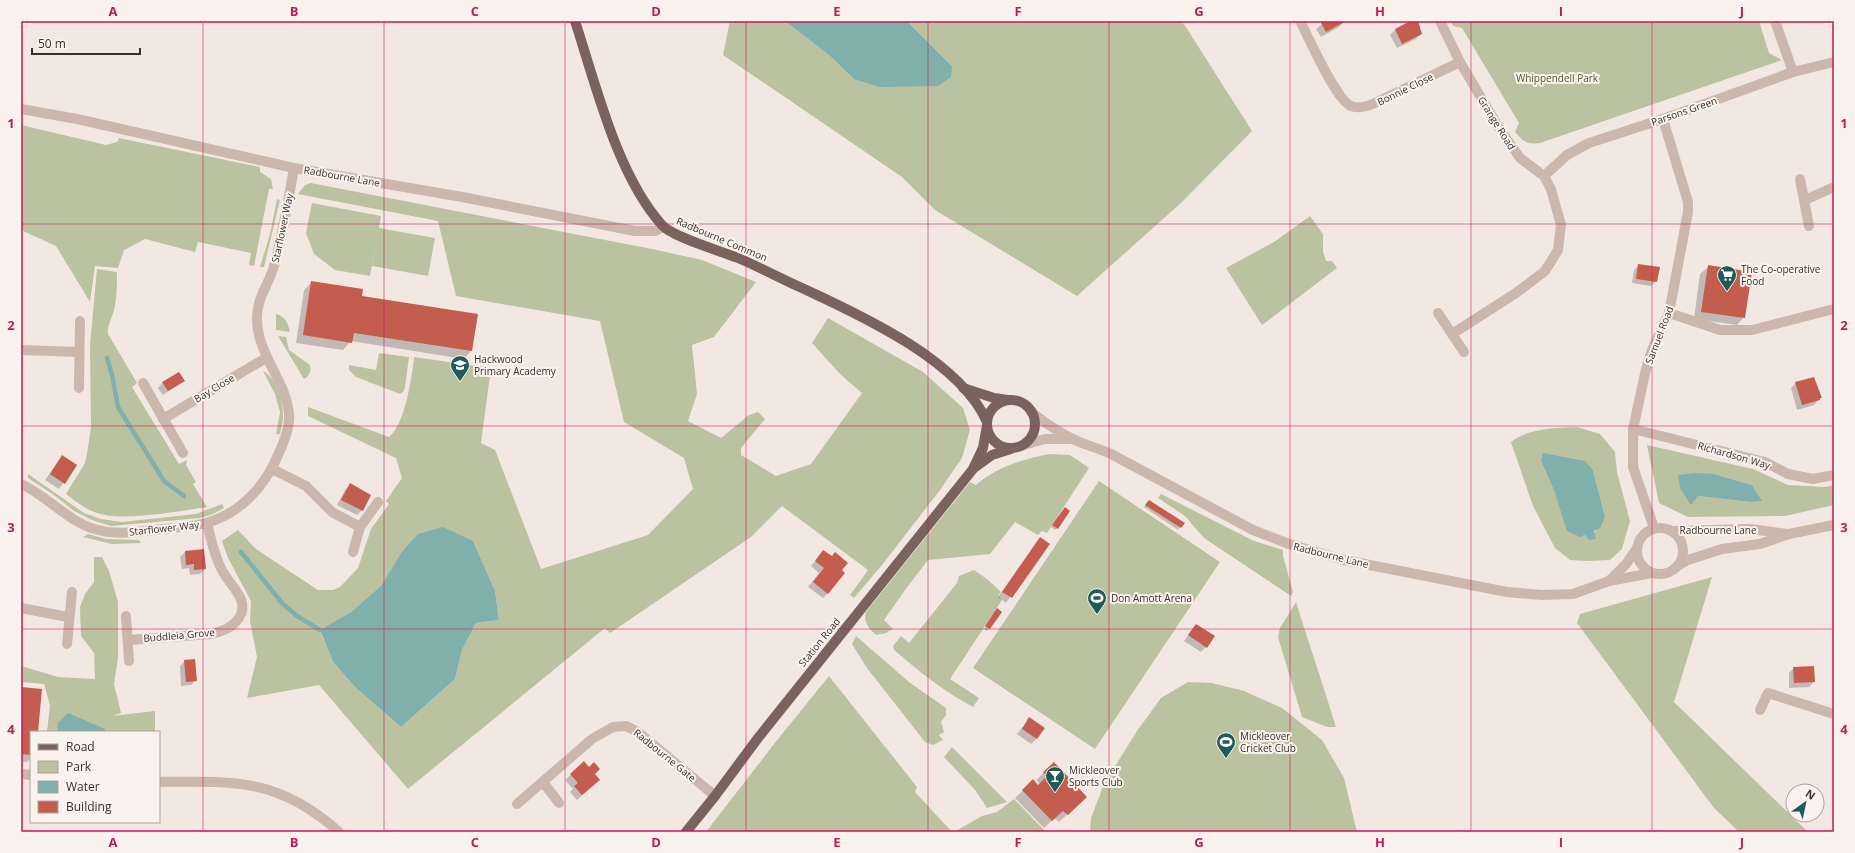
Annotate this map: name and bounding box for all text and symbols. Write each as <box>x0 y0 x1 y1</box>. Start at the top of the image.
text: A <box>109 2 118 20</box>
text: B <box>290 2 299 20</box>
text: C <box>471 2 479 20</box>
text: D <box>651 2 661 20</box>
text: E <box>833 2 841 20</box>
text: F <box>1014 2 1022 20</box>
text: G <box>1194 2 1204 20</box>
text: H <box>1375 2 1385 20</box>
text: I <box>1559 2 1563 20</box>
text: J <box>1739 2 1744 20</box>
scale bar <box>32 30 140 56</box>
text: 50 m <box>38 35 66 52</box>
street label: Bonnie Close <box>1375 69 1436 109</box>
park label: Whippendell Park <box>1516 71 1599 85</box>
street label: Parsons Green <box>1649 93 1719 129</box>
street label: Grange Road <box>1475 94 1519 152</box>
text: 1 <box>7 114 15 132</box>
text: 1 <box>1840 114 1848 132</box>
street label: Radbourne Lane <box>303 162 382 190</box>
street label: Starflower Way <box>268 191 296 264</box>
street label: Radbourne Common <box>674 214 770 264</box>
place label: The Co-operative Food <box>1741 262 1821 288</box>
supermarket icon: The Co-operative Food <box>1716 264 1738 292</box>
street label: Samuel Road <box>1642 304 1676 366</box>
text: 2 <box>7 316 15 334</box>
text: 2 <box>1840 316 1848 334</box>
place label: Hackwood Primary Academy <box>474 352 557 378</box>
school or university icon: Hackwood Primary Academy <box>449 354 471 382</box>
street label: Bay Close <box>191 370 237 406</box>
street label: Richardson Way <box>1696 438 1773 472</box>
street label: Starflower Way <box>128 517 201 539</box>
text: 3 <box>7 518 15 536</box>
text: 3 <box>1840 518 1848 536</box>
street label: Radbourne Lane <box>1679 523 1757 537</box>
street label: Radbourne Lane <box>1292 539 1370 571</box>
sports icon: Don Amott Arena <box>1086 587 1108 615</box>
place label: Don Amott Arena <box>1111 591 1192 605</box>
street label: Station Road <box>795 615 843 669</box>
street label: Buddleia Grove <box>143 625 216 645</box>
text: 4 <box>7 720 15 738</box>
text: 4 <box>1840 720 1848 738</box>
street label: Radbourne Gate <box>631 725 699 785</box>
place label: Mickleover Cricket Club <box>1240 729 1296 755</box>
legend <box>30 731 160 823</box>
sports icon: Mickleover Cricket Club <box>1215 731 1237 759</box>
text: Road <box>66 738 95 755</box>
text: Park <box>66 758 92 775</box>
place label: Mickleover Sports Club <box>1069 763 1123 789</box>
bar icon: Mickleover Sports Club <box>1044 765 1066 793</box>
text: Water <box>66 778 100 795</box>
north arrow <box>1785 783 1825 823</box>
text: N <box>1803 785 1819 803</box>
text: Building <box>66 798 112 815</box>
text: A <box>109 833 118 851</box>
text: B <box>290 833 299 851</box>
text: C <box>471 833 479 851</box>
text: D <box>651 833 661 851</box>
text: E <box>833 833 841 851</box>
text: F <box>1014 833 1022 851</box>
text: G <box>1194 833 1204 851</box>
text: H <box>1375 833 1385 851</box>
text: I <box>1559 833 1563 851</box>
text: J <box>1739 833 1744 851</box>

